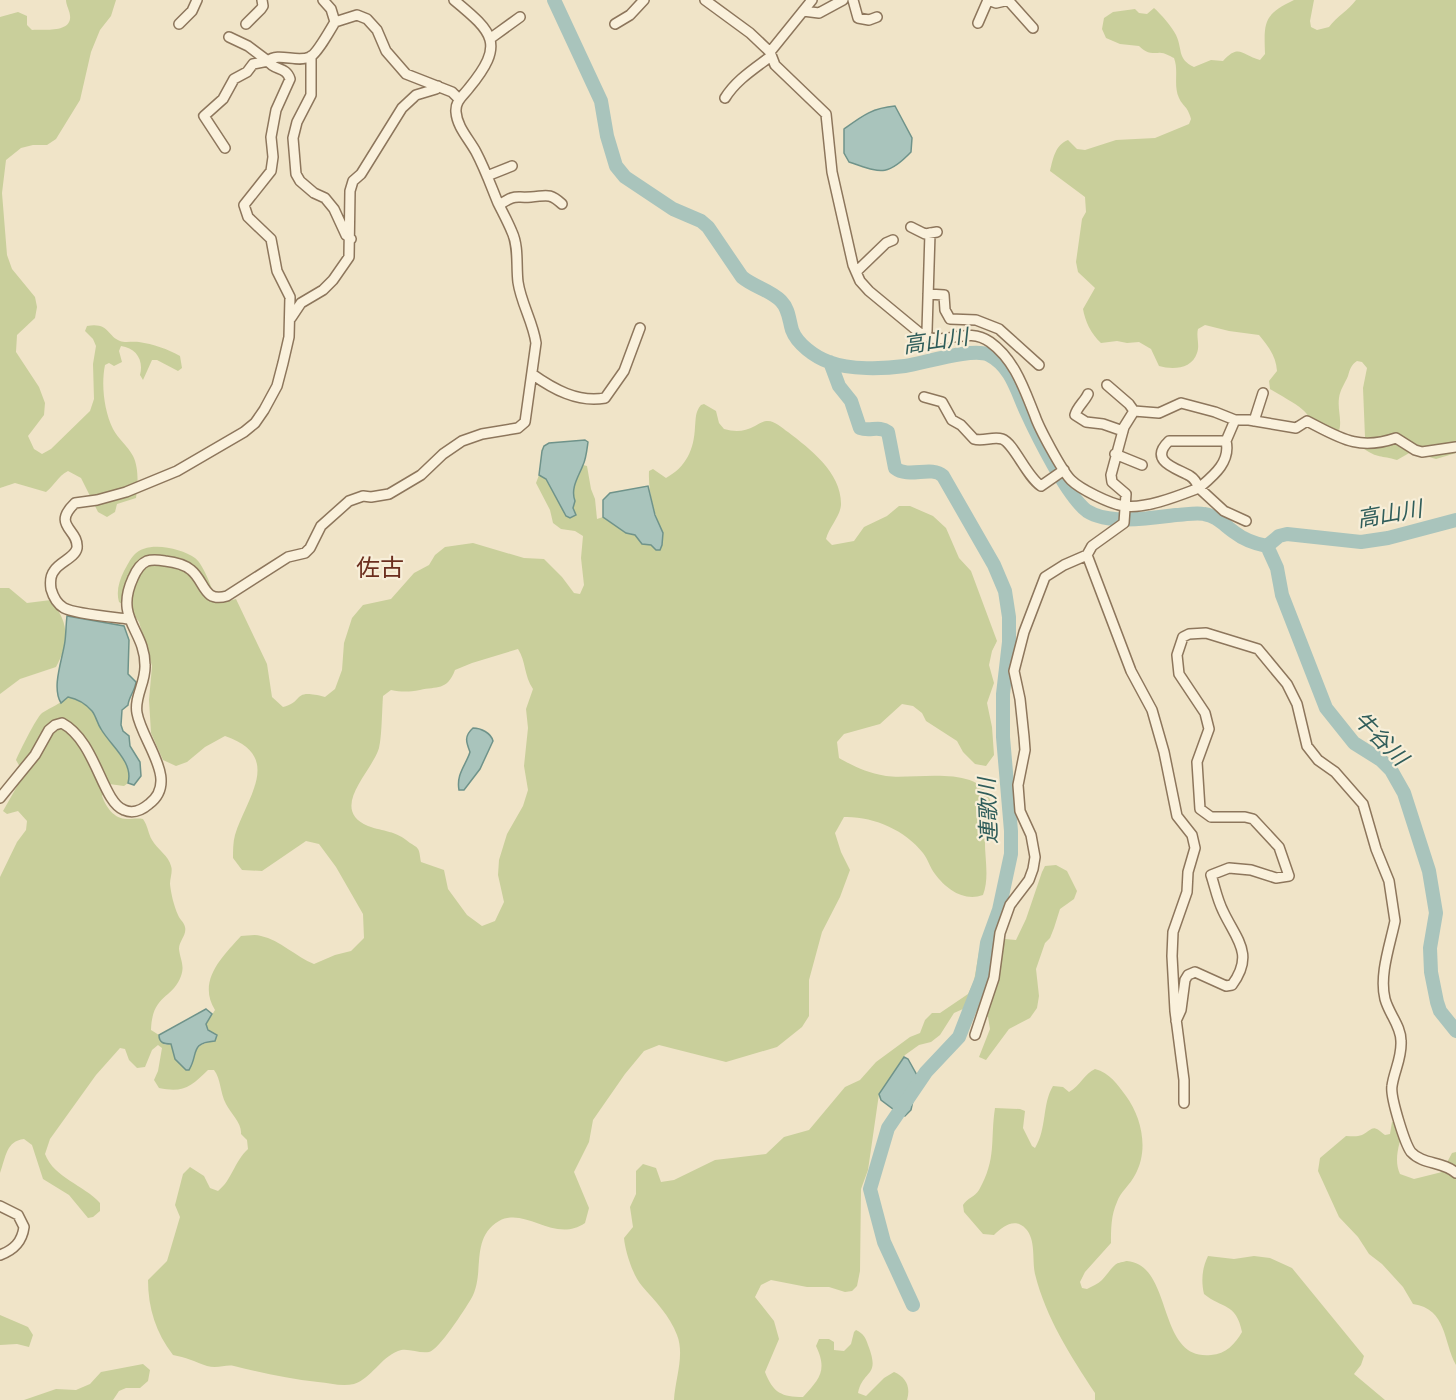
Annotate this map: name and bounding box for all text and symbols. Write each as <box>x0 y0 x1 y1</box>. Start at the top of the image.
water label: 高山川 <box>900 318 972 360</box>
water label: 高山川 <box>1354 490 1426 534</box>
district label: 佐古 <box>356 548 404 583</box>
water label: 牛谷川 <box>1347 702 1418 773</box>
water label: 連歌川 <box>968 775 1004 845</box>

